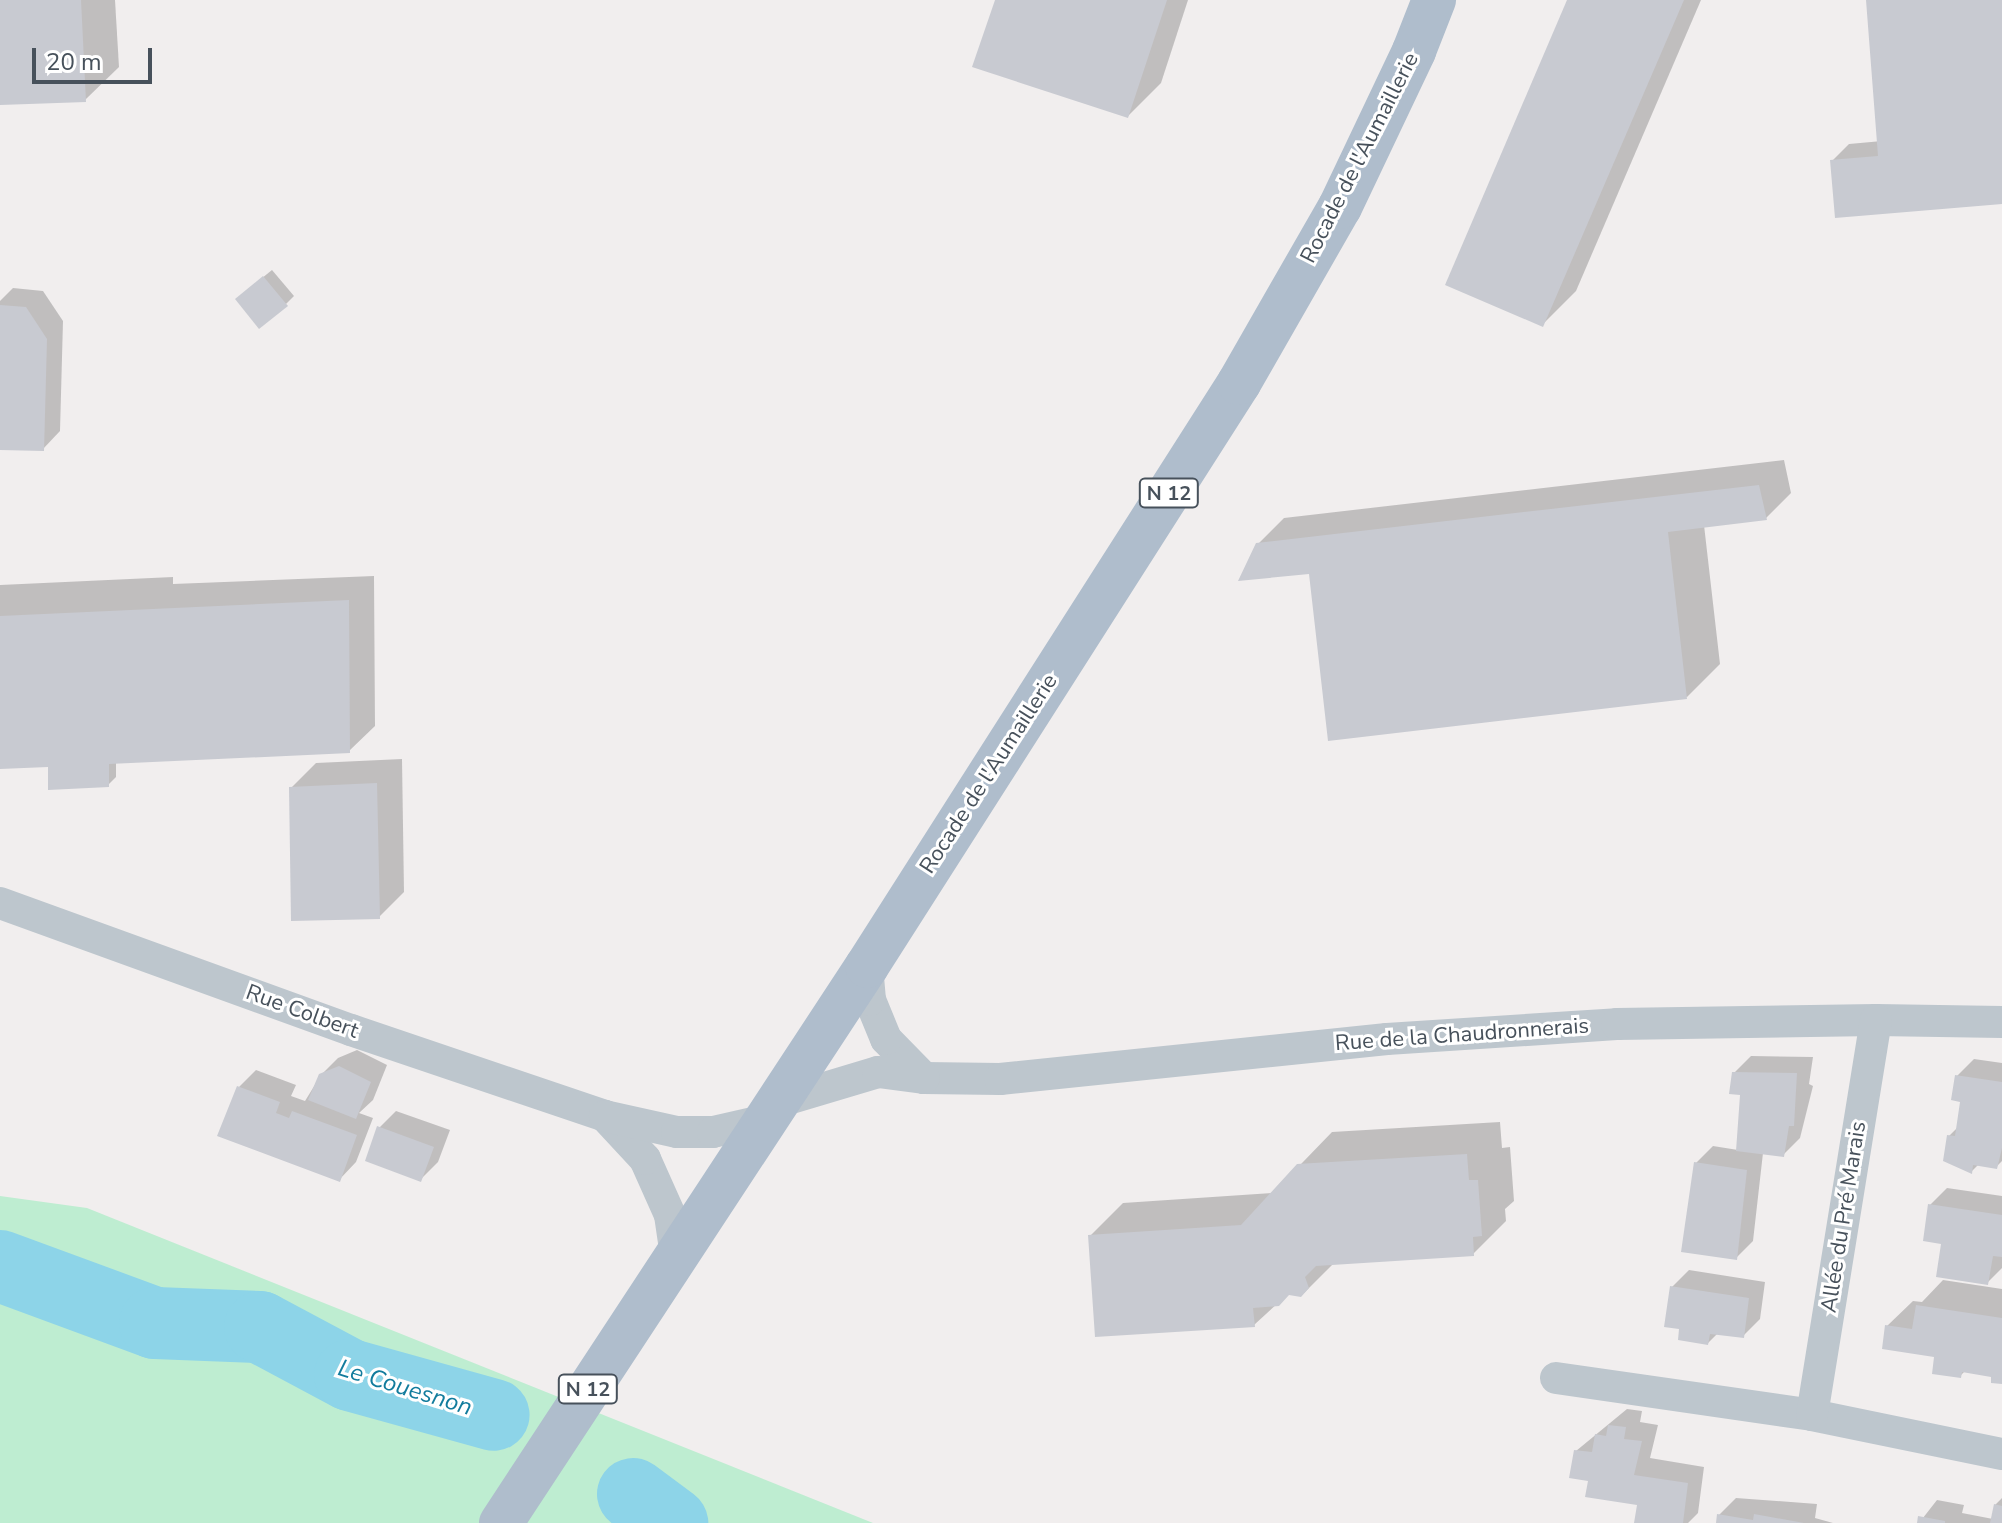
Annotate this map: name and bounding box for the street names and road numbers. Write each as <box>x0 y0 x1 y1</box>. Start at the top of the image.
street label: Rocade de l'Aumaillerie <box>1295 48 1425 268</box>
road number: N 12 <box>1137 477 1201 509</box>
street label: Rocade de l'Aumaillerie <box>915 669 1063 879</box>
street label: Rue Colbert <box>242 979 362 1045</box>
street label: Rue de la Chaudronnerais <box>1334 1013 1590 1057</box>
street label: Allée du Pré Marais <box>1816 1120 1872 1314</box>
road number: N 12 <box>556 1373 620 1405</box>

